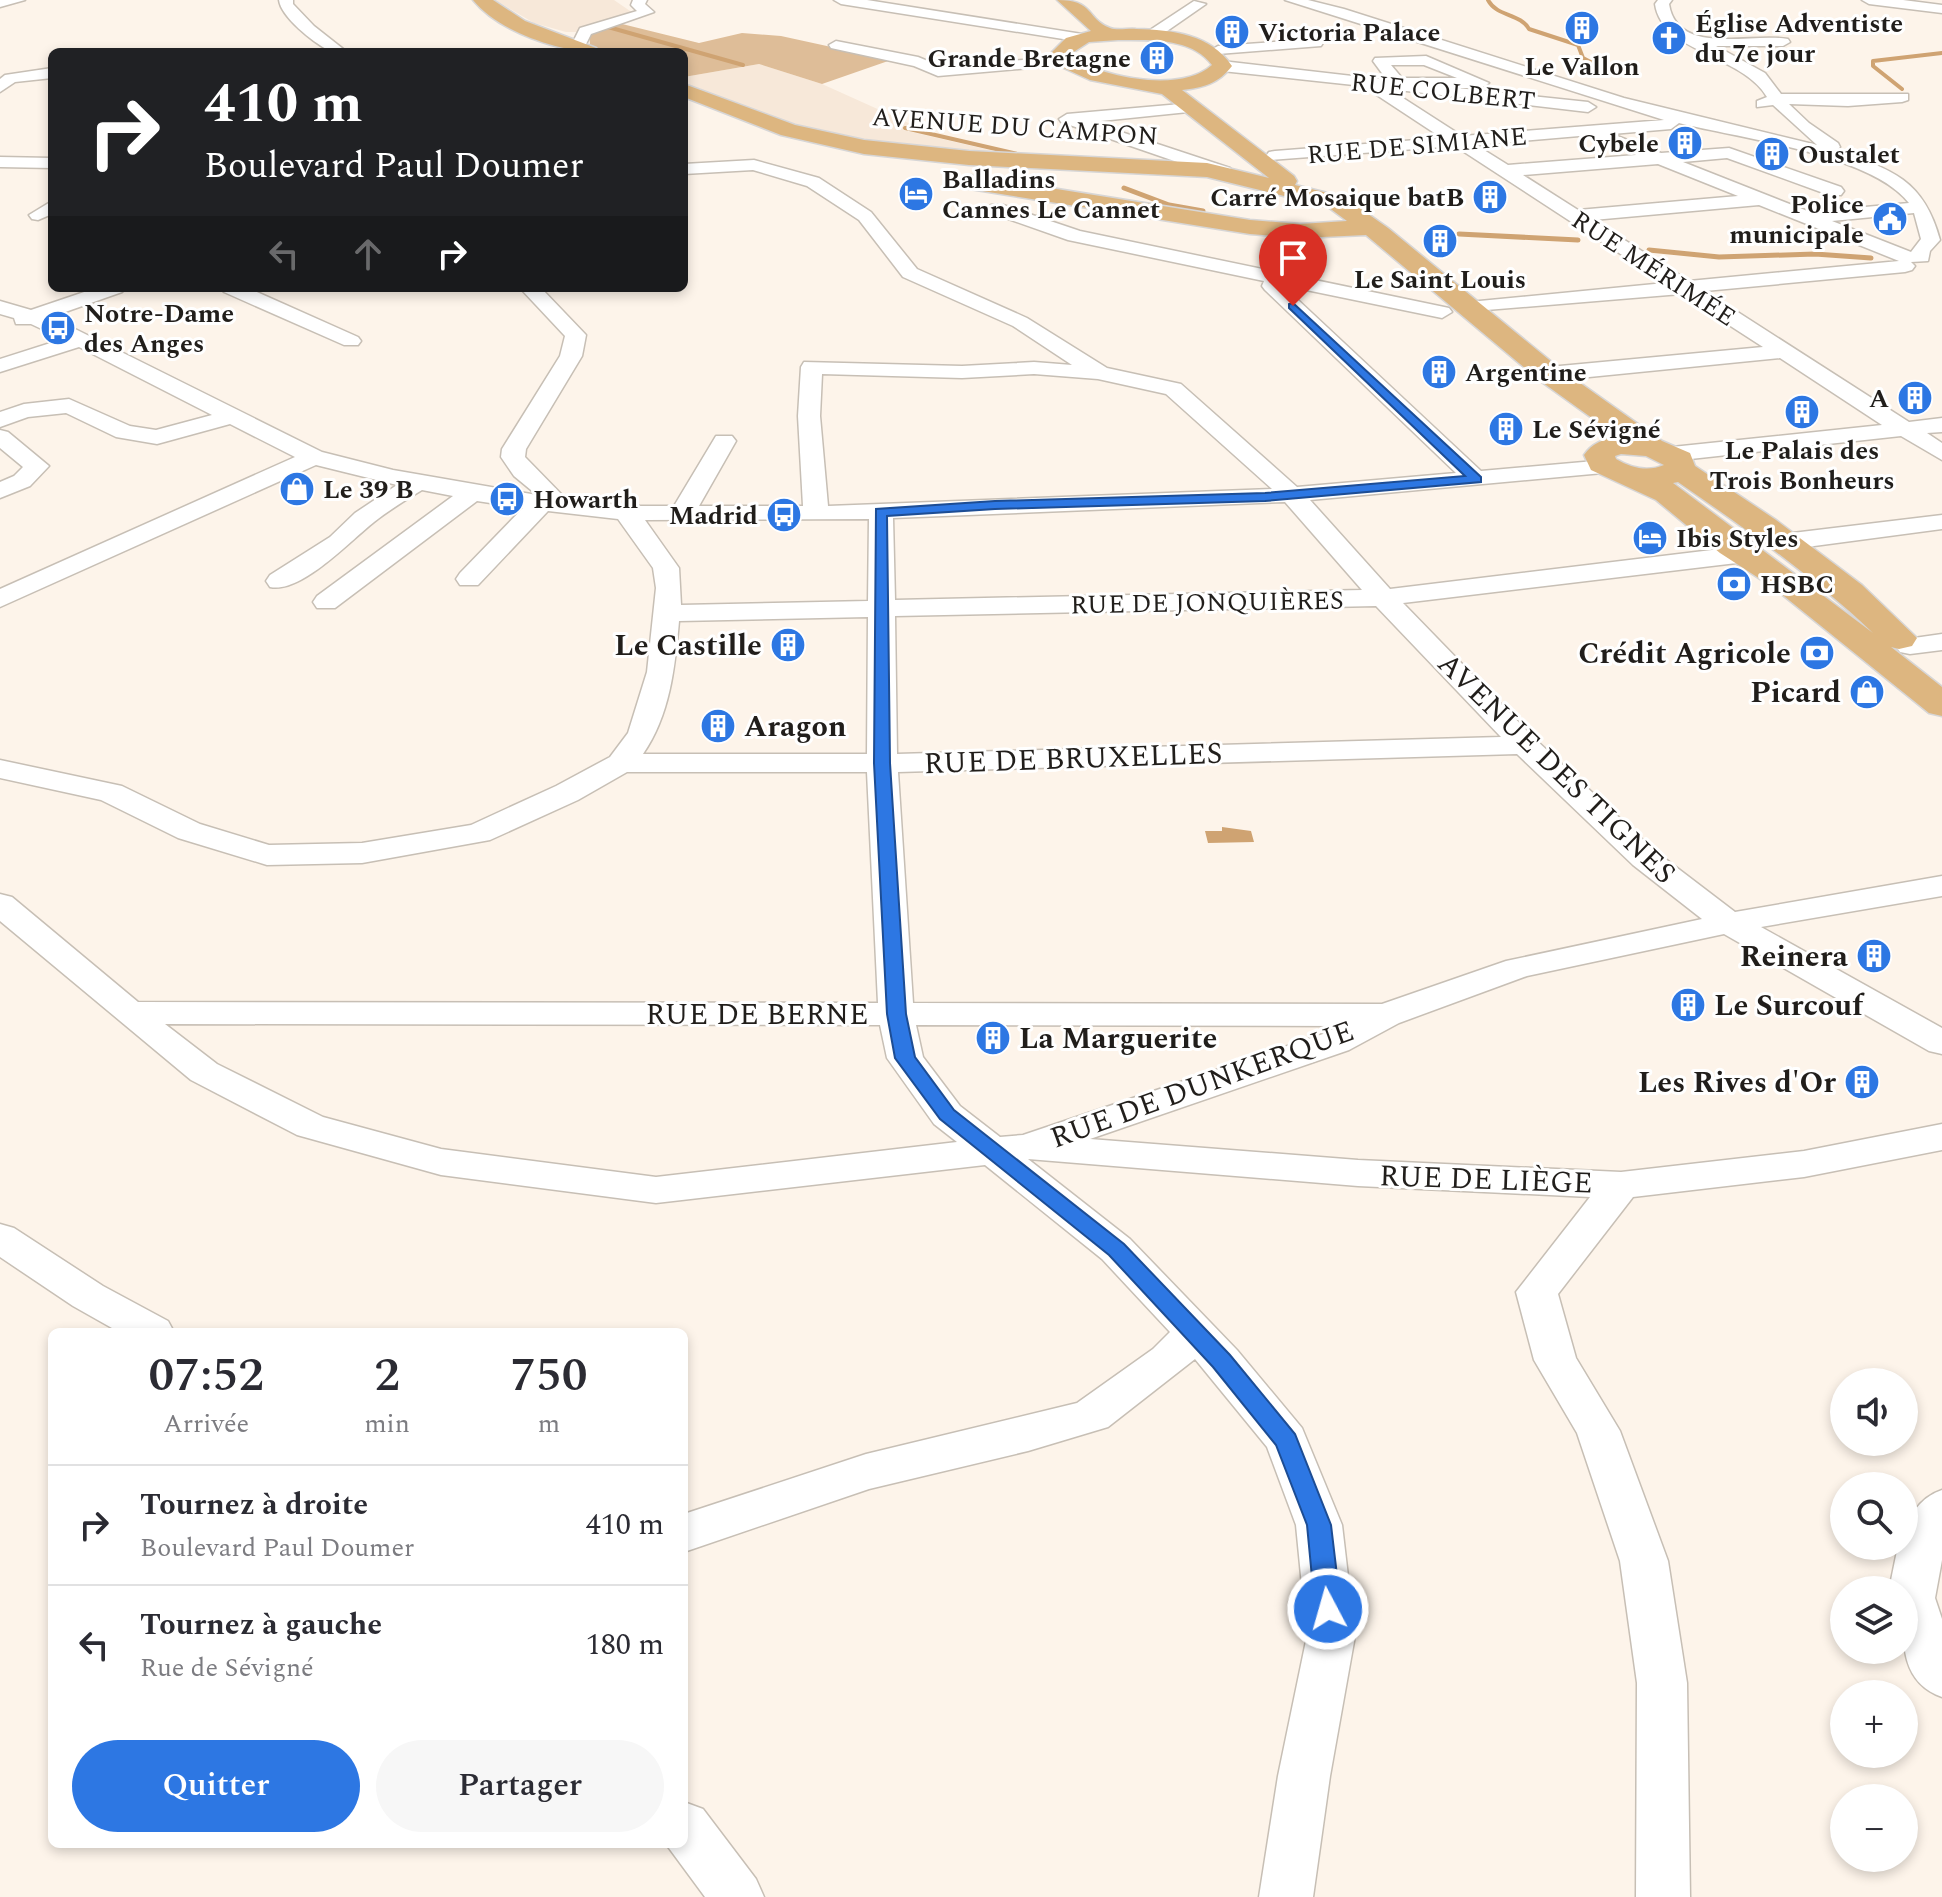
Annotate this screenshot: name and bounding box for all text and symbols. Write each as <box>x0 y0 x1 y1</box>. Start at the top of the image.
place label: Église Adventiste du 7e jour <box>1695 4 1903 74</box>
building icon: Le Vallon <box>1563 9 1601 47</box>
building icon: Victoria Palace <box>1213 13 1251 51</box>
place label: Victoria Palace <box>1258 13 1440 53</box>
church icon: Église Adventiste du 7e jour <box>1650 19 1688 57</box>
place label: Grande Bretagne <box>928 39 1131 79</box>
building icon: Grande Bretagne <box>1138 39 1176 77</box>
place label: Le Vallon <box>1525 47 1639 87</box>
text: 410 m <box>204 62 363 147</box>
street label: RUE COLBERT <box>1348 62 1537 122</box>
icon: right <box>72 80 176 184</box>
street label: AVENUE DU CAMPON <box>870 97 1159 157</box>
street label: RUE DE SIMIANE <box>1305 116 1529 176</box>
place label: Cybele <box>1578 124 1659 164</box>
building icon: Cybele <box>1666 124 1704 162</box>
building icon: Oustalet <box>1753 135 1791 173</box>
place label: Oustalet <box>1798 135 1900 175</box>
text: Boulevard Paul Doumer <box>204 139 584 194</box>
place label: Balladins Cannes Le Cannet <box>942 160 1160 230</box>
hotel icon: Balladins Cannes Le Cannet <box>897 175 935 213</box>
place label: Carré Mosaique batB <box>1210 178 1464 218</box>
building icon: Carré Mosaique batB <box>1471 178 1509 216</box>
place label: Police municipale <box>1729 185 1864 255</box>
public building icon: Police municipale <box>1871 200 1909 238</box>
street label: RUE MÉRIMÉE <box>1563 201 1744 337</box>
building icon: Le Saint Louis <box>1421 222 1459 260</box>
pin <box>1259 224 1327 306</box>
icon: left <box>262 232 306 276</box>
icon: ahead <box>346 232 390 276</box>
icon: right <box>430 232 474 276</box>
icon: arrive <box>1271 236 1315 280</box>
place label: Le Saint Louis <box>1354 260 1526 300</box>
place label: Notre-Dame des Anges <box>84 294 234 364</box>
bus stop icon: Notre-Dame des Anges <box>39 309 77 347</box>
building icon: Argentine <box>1420 353 1458 391</box>
place label: Argentine <box>1465 353 1587 393</box>
place label: A <box>1869 379 1889 419</box>
building icon: A <box>1896 379 1934 417</box>
building icon: Le Palais des Trois Bonheurs <box>1783 393 1821 431</box>
building icon: Le Sévigné <box>1487 410 1525 448</box>
place label: Le Sévigné <box>1532 410 1661 450</box>
place label: Le Palais des Trois Bonheurs <box>1709 431 1895 501</box>
shop icon: Le 39 B <box>278 470 316 508</box>
place label: Le 39 B <box>323 470 413 510</box>
bus stop icon: Howarth <box>488 480 526 518</box>
place label: Howarth <box>533 480 638 520</box>
place label: Madrid <box>669 496 758 536</box>
bus stop icon: Madrid <box>765 496 803 534</box>
hotel icon: Ibis Styles <box>1631 519 1669 557</box>
place label: Ibis Styles <box>1676 519 1799 559</box>
bank icon: HSBC <box>1715 565 1753 603</box>
place label: HSBC <box>1760 565 1834 605</box>
street label: RUE DE JONQUIÈRES <box>1070 581 1344 625</box>
place label: Le Castille <box>614 623 762 669</box>
building icon: Le Castille <box>769 626 807 664</box>
place label: Crédit Agricole <box>1578 631 1791 677</box>
bank icon: Crédit Agricole <box>1798 634 1836 672</box>
street label: AVENUE DES TIGNES <box>1426 642 1686 895</box>
place label: Picard <box>1750 670 1841 716</box>
shop icon: Picard <box>1848 673 1886 711</box>
place label: Aragon <box>744 704 847 750</box>
building icon: Aragon <box>699 707 737 745</box>
street label: RUE DE BRUXELLES <box>923 731 1223 787</box>
place label: Reinera <box>1740 934 1849 980</box>
building icon: Reinera <box>1855 937 1893 975</box>
place label: Le Surcouf <box>1714 983 1865 1029</box>
building icon: Le Surcouf <box>1669 986 1707 1024</box>
street label: RUE DE BERNE <box>645 992 869 1038</box>
street label: RUE DE DUNKERQUE <box>1044 1009 1361 1161</box>
place label: La Marguerite <box>1019 1016 1217 1062</box>
building icon: La Marguerite <box>974 1019 1012 1057</box>
place label: Les Rives d'Or <box>1638 1060 1836 1106</box>
building icon: Les Rives d'Or <box>1843 1063 1881 1101</box>
street label: RUE DE LIÈGE <box>1379 1153 1593 1207</box>
text: 07:52 <box>148 1339 264 1412</box>
text: 2 <box>374 1339 400 1412</box>
text: 750 <box>510 1339 588 1412</box>
map controls <box>1830 1368 1918 1872</box>
button: sound <box>1830 1368 1918 1456</box>
text: Arrivée <box>163 1404 249 1444</box>
text: min <box>364 1404 410 1444</box>
text: m <box>538 1404 560 1444</box>
button: search <box>1830 1472 1918 1560</box>
text: Tournez à droite <box>140 1482 368 1528</box>
text: 410 m <box>586 1502 664 1548</box>
icon: right <box>72 1503 116 1547</box>
text: Boulevard Paul Doumer <box>140 1528 414 1568</box>
position arrow <box>1286 1567 1370 1651</box>
button: layers <box>1830 1576 1918 1664</box>
text: Tournez à gauche <box>140 1602 382 1648</box>
text: 180 m <box>586 1622 664 1668</box>
icon: left <box>72 1623 116 1667</box>
text: Rue de Sévigné <box>140 1648 314 1688</box>
button: + <box>1830 1680 1918 1768</box>
button: Quitter <box>72 1740 360 1832</box>
button: Partager <box>376 1740 664 1832</box>
button: − <box>1830 1784 1918 1872</box>

